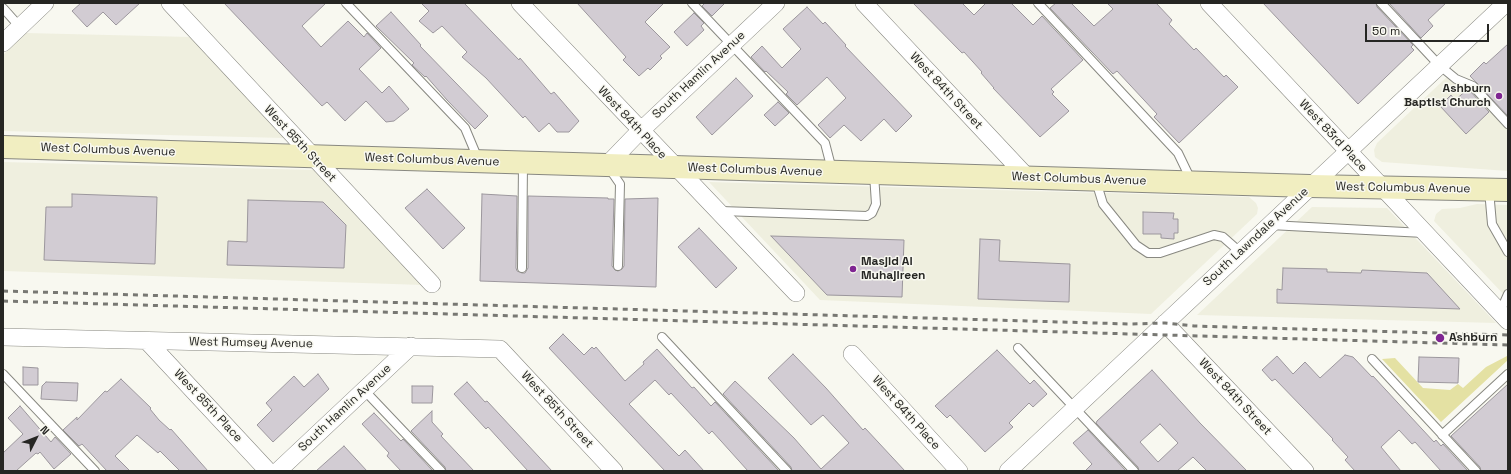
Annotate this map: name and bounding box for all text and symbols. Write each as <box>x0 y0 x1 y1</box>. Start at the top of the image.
scale bar <box>1367 16 1491 42</box>
text: 50 m <box>1372 23 1400 39</box>
street label: South Hamlin Avenue <box>650 28 748 122</box>
street label: West 84th Street <box>907 50 985 132</box>
place label: Ashburn Baptist Church <box>1404 82 1491 110</box>
street label: West 84th Place <box>595 84 669 162</box>
marker: Ashburn Baptist Church <box>1494 91 1504 101</box>
street label: West 83rd Place <box>1296 97 1370 175</box>
street label: West 85th Street <box>261 103 339 185</box>
street label: West Columbus Avenue <box>40 140 176 160</box>
street label: West Columbus Avenue <box>364 150 500 170</box>
street label: West Columbus Avenue <box>687 160 823 180</box>
street label: West Columbus Avenue <box>1011 169 1147 189</box>
street label: West Columbus Avenue <box>1335 180 1471 196</box>
street label: South Lawndale Avenue <box>1200 185 1312 289</box>
place label: Masjid Al Muhajireen <box>861 255 925 283</box>
marker: Masjid Al Muhajireen <box>848 264 858 274</box>
place label: Ashburn <box>1449 331 1497 345</box>
marker: Ashburn <box>1434 332 1446 344</box>
street label: West Rumsey Avenue <box>189 335 313 351</box>
street label: West 84th Street <box>1196 356 1274 438</box>
street label: South Hamlin Avenue <box>296 361 394 455</box>
street label: West 85th Place <box>171 367 245 445</box>
street label: West 85th Street <box>518 369 596 451</box>
street label: West 84th Place <box>869 373 943 453</box>
north arrow <box>16 418 56 458</box>
text: N <box>37 423 53 437</box>

